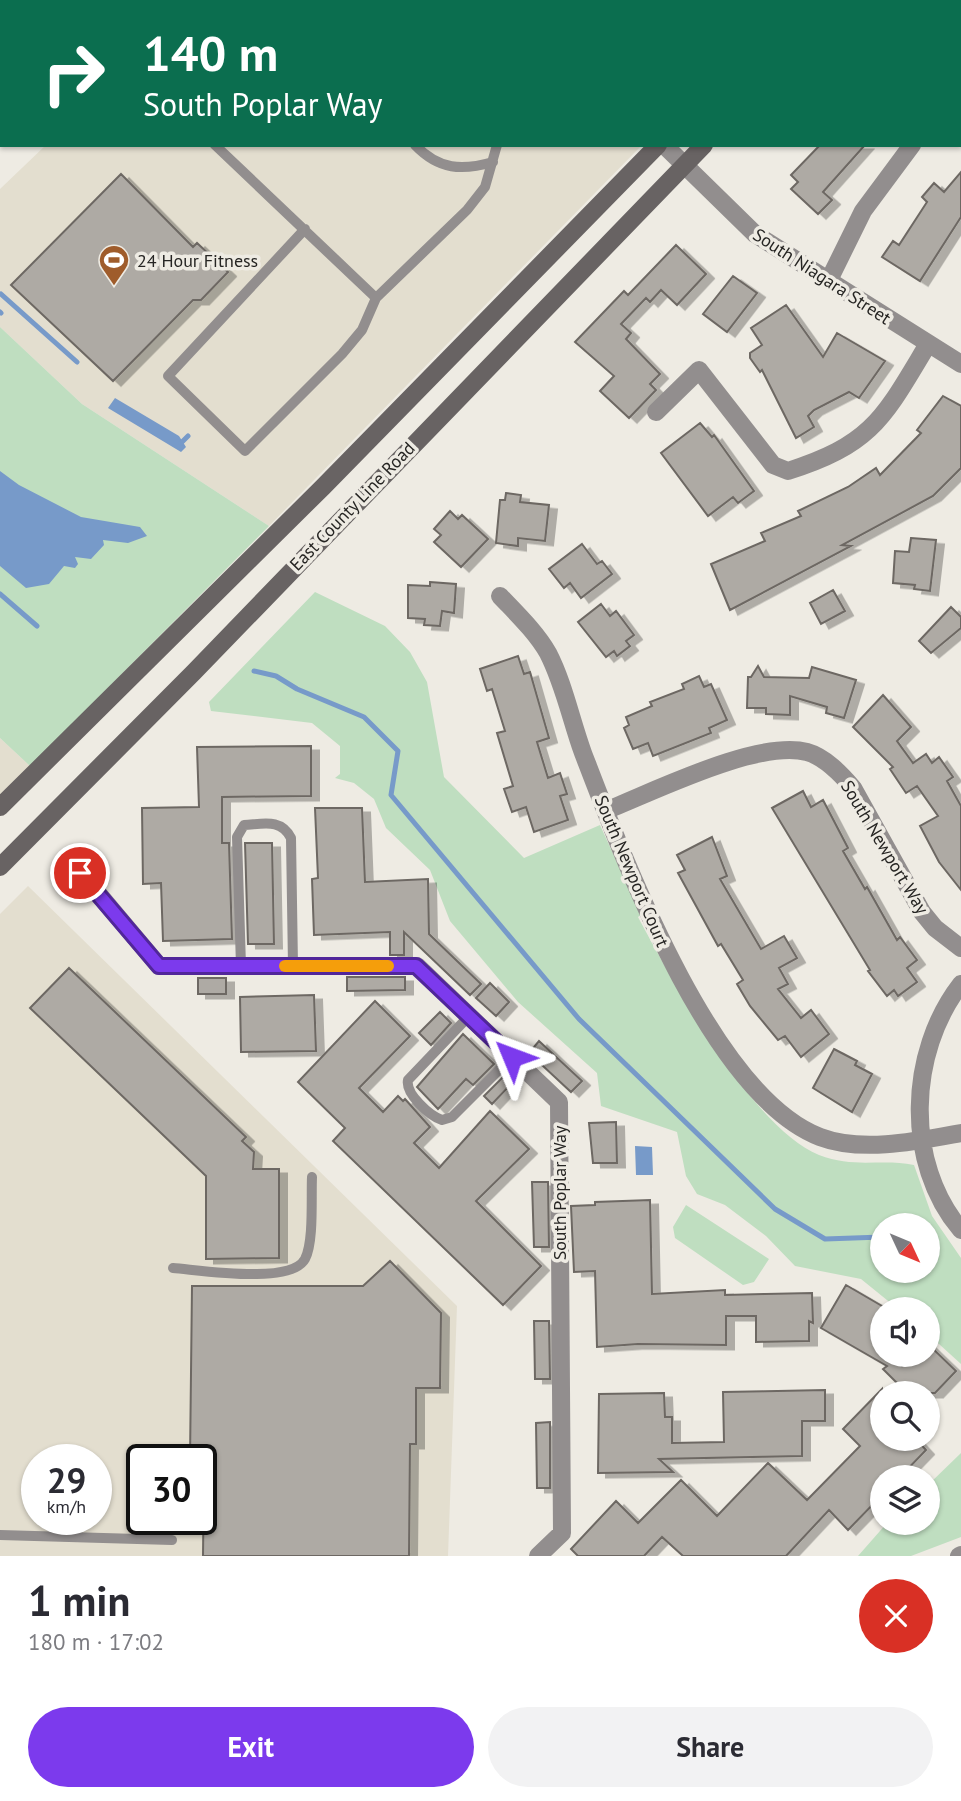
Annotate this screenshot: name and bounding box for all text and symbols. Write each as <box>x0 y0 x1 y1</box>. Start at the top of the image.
text: 140 m <box>143 21 278 85</box>
icon: right <box>28 28 119 119</box>
text: South Poplar Way <box>143 83 383 125</box>
street label: South Niagara Street <box>749 223 895 329</box>
sports icon: 24 Hour Fitness <box>97 243 131 287</box>
place label: 24 Hour Fitness <box>137 249 258 272</box>
street label: East County Line Road <box>284 437 420 575</box>
street label: South Newport Way <box>836 776 934 919</box>
street label: South Newport Court <box>590 792 674 950</box>
pin <box>50 843 110 903</box>
icon: arrive <box>61 854 99 892</box>
position arrow <box>475 1020 549 1094</box>
street label: South Poplar Way <box>548 1125 571 1260</box>
north arrow <box>870 1213 940 1283</box>
map controls <box>870 1213 940 1535</box>
button: sound <box>870 1297 940 1367</box>
button: search <box>870 1381 940 1451</box>
speed limit sign: 30 <box>126 1444 217 1535</box>
text: 29 <box>47 1457 86 1503</box>
button: layers <box>870 1465 940 1535</box>
text: km/h <box>47 1495 86 1518</box>
text: 1 min <box>28 1573 130 1628</box>
button: close <box>859 1579 933 1653</box>
text: 180 m · 17:02 <box>28 1627 164 1656</box>
button: Exit <box>28 1707 474 1787</box>
button: Share <box>488 1707 933 1787</box>

